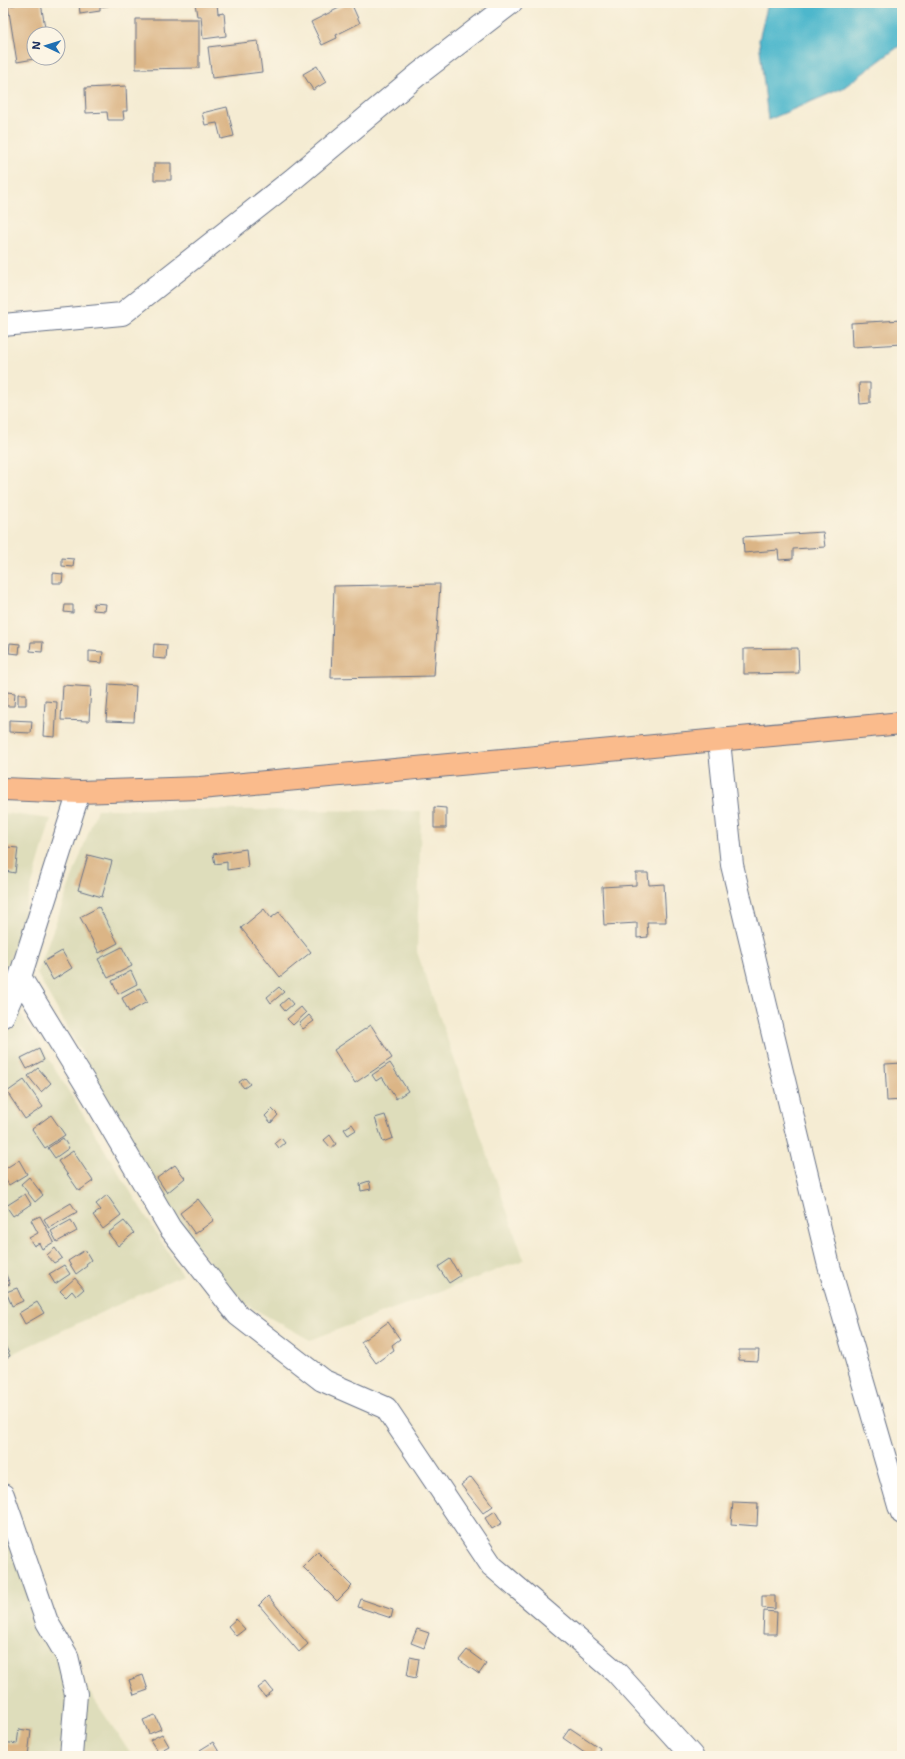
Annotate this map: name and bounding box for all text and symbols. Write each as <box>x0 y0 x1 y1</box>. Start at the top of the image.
north arrow <box>26 26 66 66</box>
text: N <box>29 40 44 50</box>

